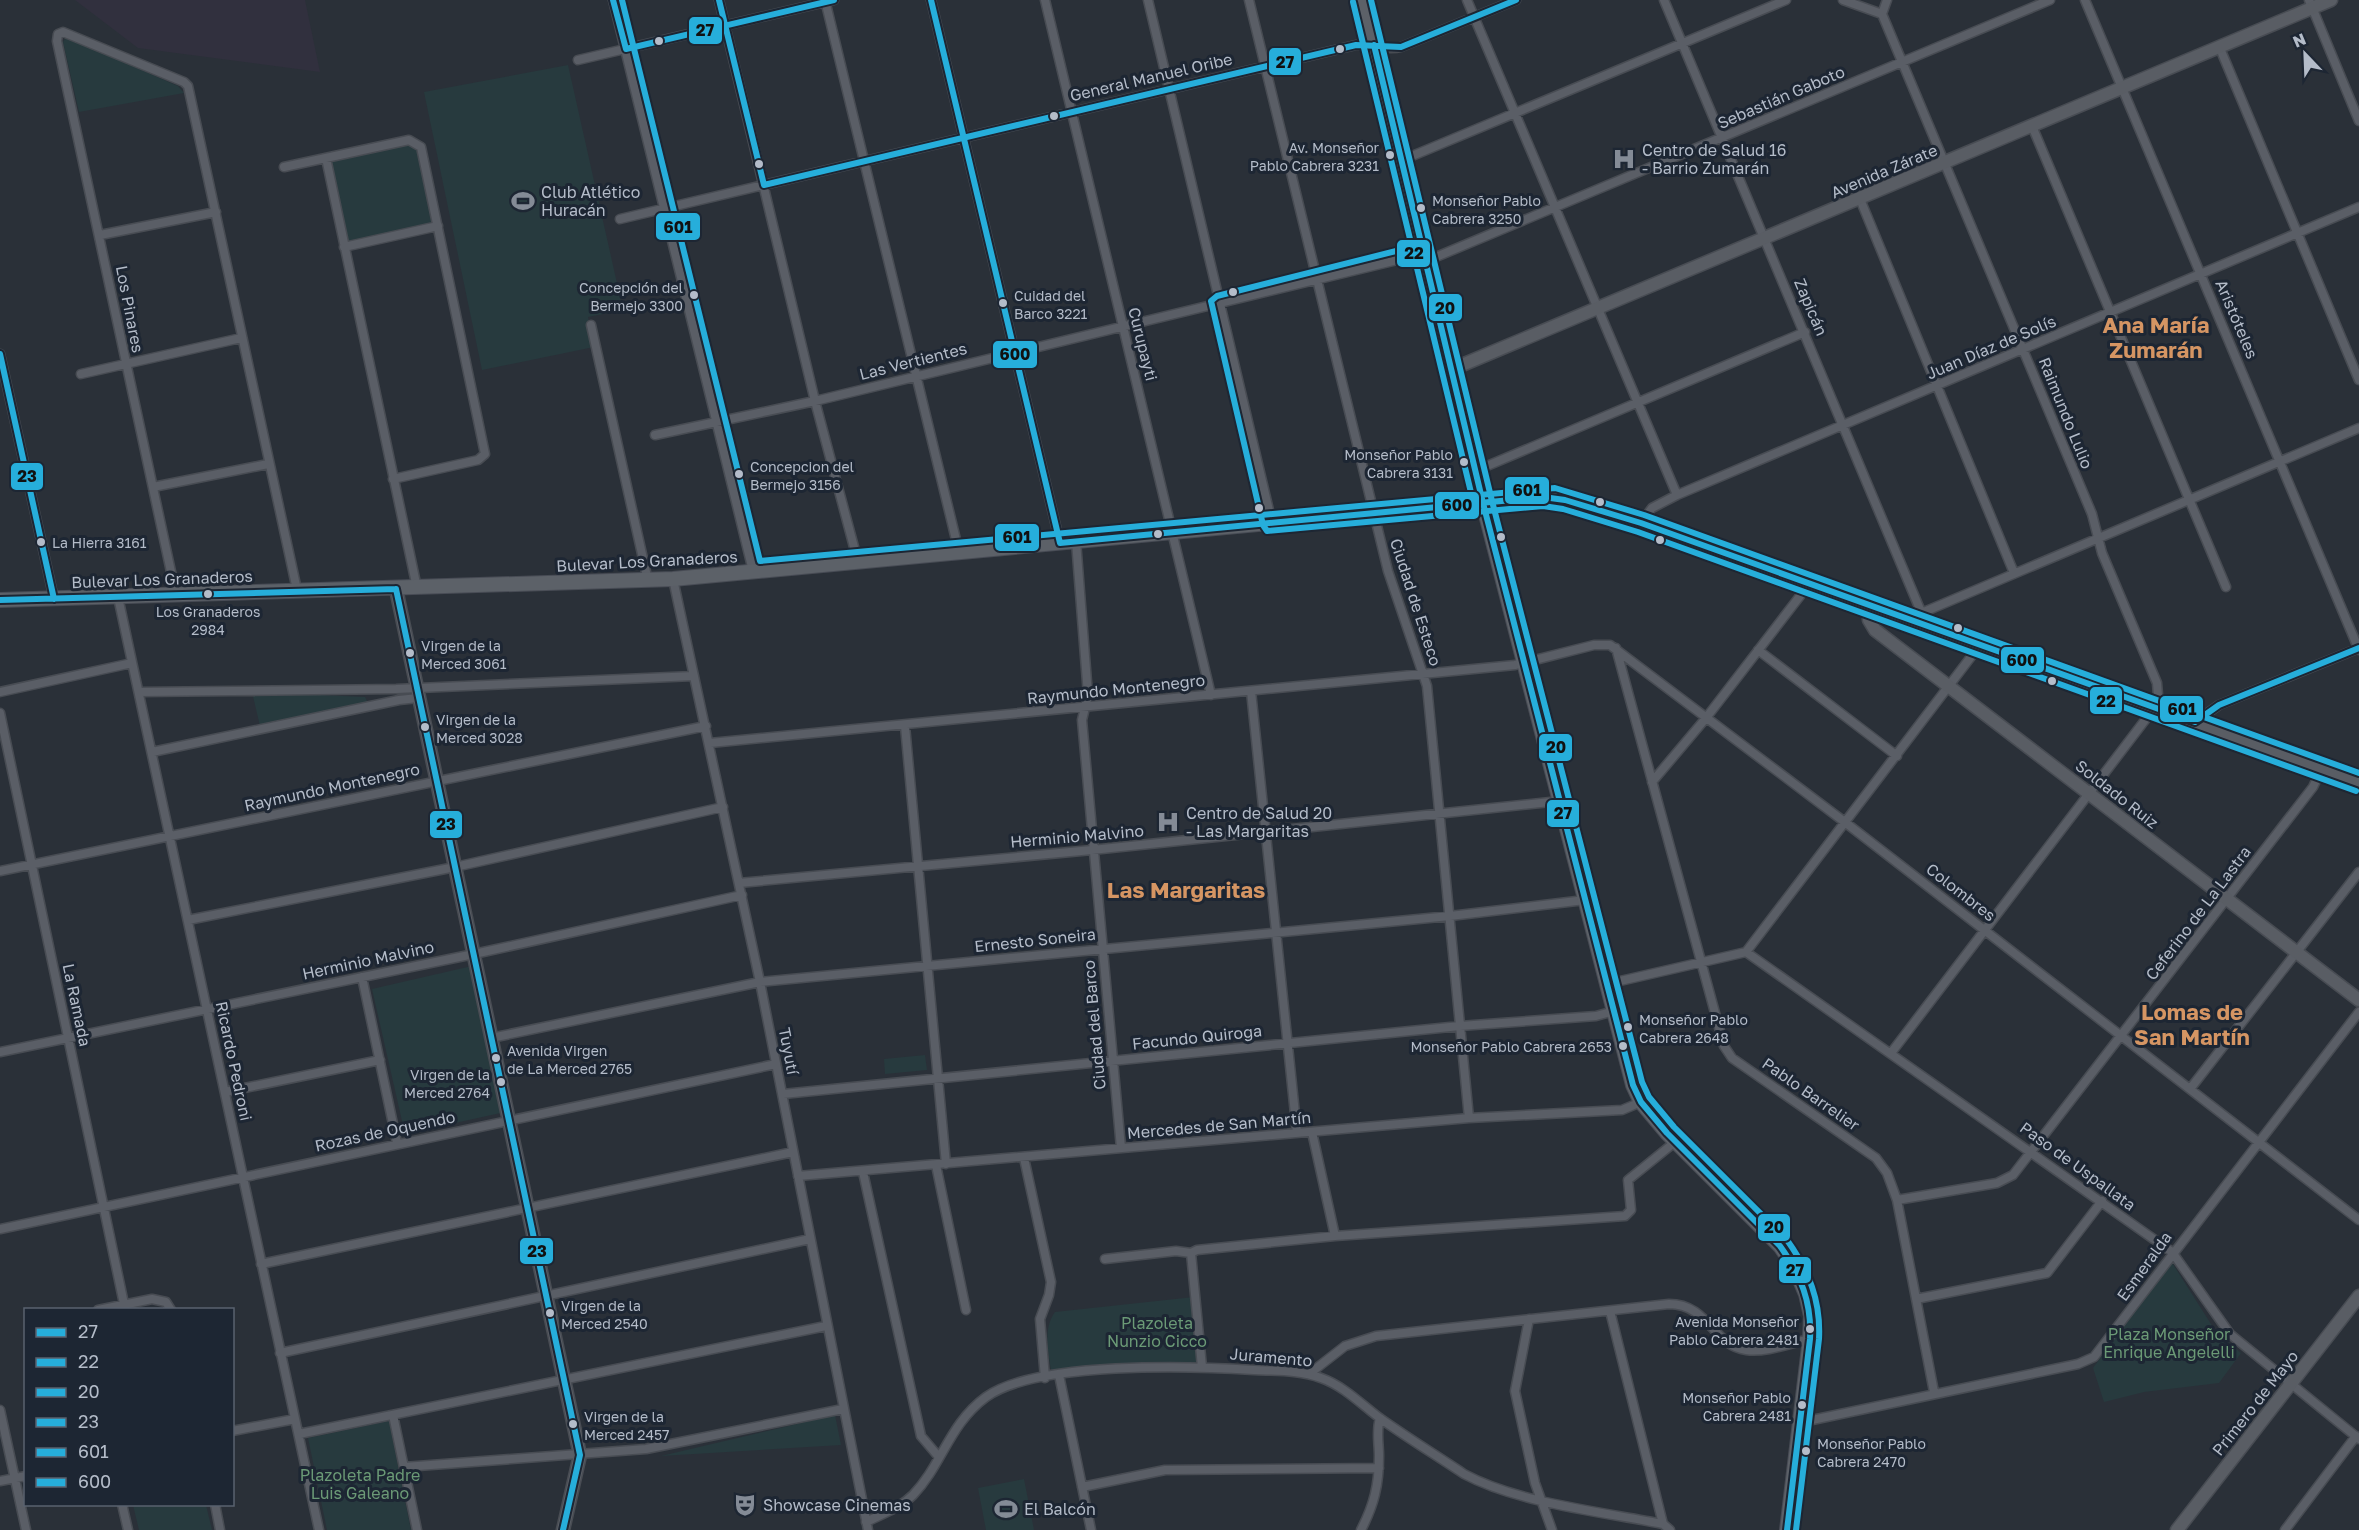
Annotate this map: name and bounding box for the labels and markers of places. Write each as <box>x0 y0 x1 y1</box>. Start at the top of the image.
unlabelled marker <box>653 35 665 47</box>
unlabelled marker <box>1334 43 1346 55</box>
unlabelled marker <box>1048 110 1060 122</box>
place label: Av. Monseñor Pablo Cabrera 3231 <box>1250 139 1380 174</box>
place label: Centro de Salud 16 - Barrio Zumarán <box>1642 140 1786 178</box>
hospital icon: Centro de Salud 16 - Barrio Zumarán <box>1611 146 1637 172</box>
marker: Av. Monseñor Pablo Cabrera 3231 <box>1384 149 1396 161</box>
unlabelled marker <box>753 158 765 170</box>
place label: Club Atlético Huracán <box>541 182 640 220</box>
sports icon: Club Atlético Huracán <box>510 188 536 214</box>
place label: Monseñor Pablo Cabrera 3250 <box>1432 192 1541 227</box>
marker: Monseñor Pablo Cabrera 3250 <box>1415 202 1427 214</box>
place label: Concepción del Bermejo 3300 <box>579 279 683 314</box>
unlabelled marker <box>1227 286 1239 298</box>
place label: Cuidad del Barco 3221 <box>1014 287 1088 322</box>
marker: Concepción del Bermejo 3300 <box>688 289 700 301</box>
marker: Cuidad del Barco 3221 <box>997 297 1009 309</box>
place label: Monseñor Pablo Cabrera 3131 <box>1344 446 1453 481</box>
marker: Monseñor Pablo Cabrera 3131 <box>1458 456 1470 468</box>
place label: Concepcion del Bermejo 3156 <box>750 458 854 493</box>
marker: Concepcion del Bermejo 3156 <box>733 468 745 480</box>
unlabelled marker <box>1594 496 1606 508</box>
unlabelled marker <box>1253 502 1265 514</box>
unlabelled marker <box>1152 528 1164 540</box>
unlabelled marker <box>1495 531 1507 543</box>
place label: La Hierra 3161 <box>52 534 147 551</box>
unlabelled marker <box>1654 534 1666 546</box>
marker: La Hierra 3161 <box>35 536 47 548</box>
marker: Los Granaderos 2984 <box>202 588 214 600</box>
place label: Los Granaderos 2984 <box>156 603 260 638</box>
unlabelled marker <box>1952 622 1964 634</box>
place label: Virgen de la Merced 3061 <box>421 637 507 672</box>
marker: Virgen de la Merced 3061 <box>404 647 416 659</box>
unlabelled marker <box>2046 675 2058 687</box>
place label: Virgen de la Merced 3028 <box>436 711 523 746</box>
marker: Virgen de la Merced 3028 <box>419 721 431 733</box>
place label: Centro de Salud 20 - Las Margaritas <box>1186 803 1332 841</box>
hospital icon: Centro de Salud 20 - Las Margaritas <box>1155 809 1181 835</box>
place label: Monseñor Pablo Cabrera 2648 <box>1639 1011 1748 1046</box>
marker: Monseñor Pablo Cabrera 2648 <box>1622 1021 1634 1033</box>
place label: Monseñor Pablo Cabrera 2653 <box>1411 1038 1612 1055</box>
marker: Monseñor Pablo Cabrera 2653 <box>1617 1040 1629 1052</box>
place label: Avenida Virgen de La Merced 2765 <box>507 1042 632 1077</box>
marker: Avenida Virgen de La Merced 2765 <box>490 1052 502 1064</box>
place label: Virgen de la Merced 2764 <box>404 1066 490 1101</box>
marker: Virgen de la Merced 2764 <box>495 1076 507 1088</box>
place label: Virgen de la Merced 2540 <box>561 1297 648 1332</box>
marker: Virgen de la Merced 2540 <box>544 1307 556 1319</box>
place label: Avenida Monseñor Pablo Cabrera 2481 <box>1669 1313 1800 1348</box>
marker: Avenida Monseñor Pablo Cabrera 2481 <box>1804 1323 1816 1335</box>
place label: Monseñor Pablo Cabrera 2481 <box>1682 1389 1791 1424</box>
marker: Monseñor Pablo Cabrera 2481 <box>1796 1399 1808 1411</box>
place label: Virgen de la Merced 2457 <box>584 1408 670 1443</box>
marker: Virgen de la Merced 2457 <box>567 1418 579 1430</box>
place label: Monseñor Pablo Cabrera 2470 <box>1817 1435 1926 1470</box>
marker: Monseñor Pablo Cabrera 2470 <box>1800 1445 1812 1457</box>
theatre icon: Showcase Cinemas <box>732 1492 758 1518</box>
place label: Showcase Cinemas <box>763 1495 911 1515</box>
sports icon: El Balcón <box>993 1496 1019 1522</box>
place label: El Balcón <box>1024 1499 1096 1519</box>

